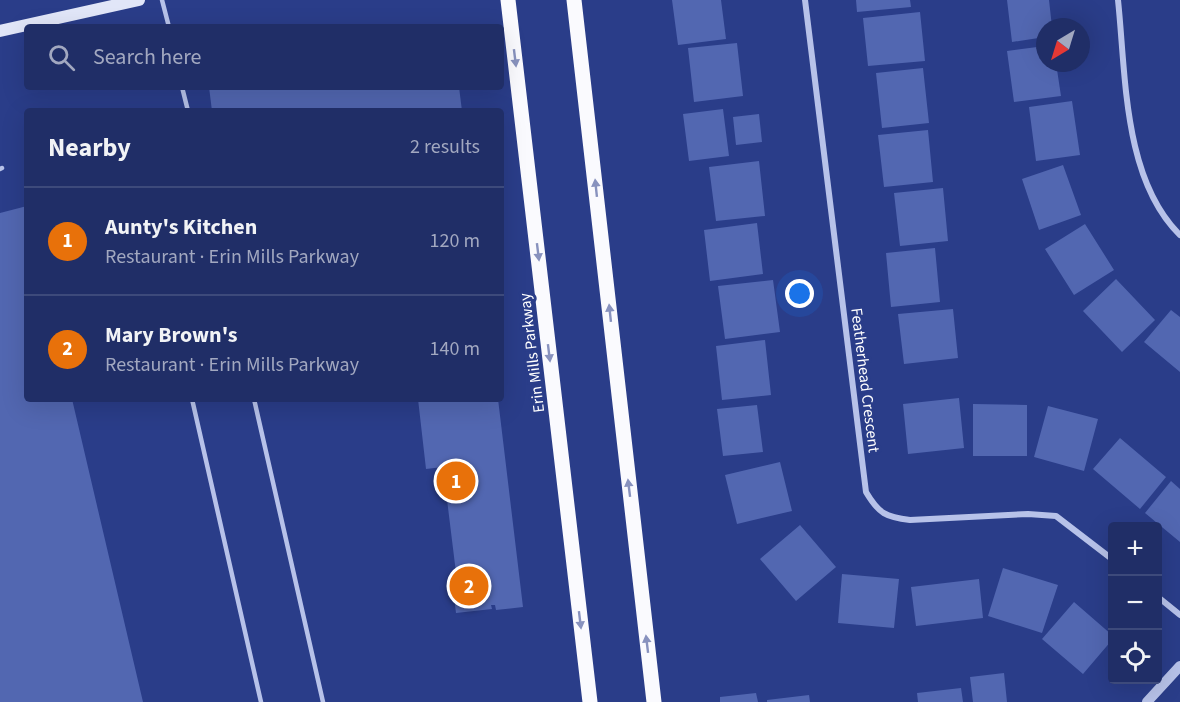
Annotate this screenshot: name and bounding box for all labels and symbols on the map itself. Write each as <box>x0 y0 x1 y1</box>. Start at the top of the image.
north arrow <box>1036 18 1090 72</box>
one-way arrow <box>510 49 520 68</box>
one-way arrow <box>591 178 600 197</box>
one-way arrow <box>533 242 543 261</box>
your location <box>785 279 814 308</box>
street label: Erin Mills Parkway <box>514 291 550 414</box>
one-way arrow <box>605 304 615 323</box>
street label: Featherhead Crescent <box>845 307 885 454</box>
one-way arrow <box>545 344 554 363</box>
pin: 1 <box>436 458 476 504</box>
one-way arrow <box>625 479 634 498</box>
pin: 2 <box>450 564 488 608</box>
one-way arrow <box>575 611 585 630</box>
one-way arrow <box>642 634 652 653</box>

